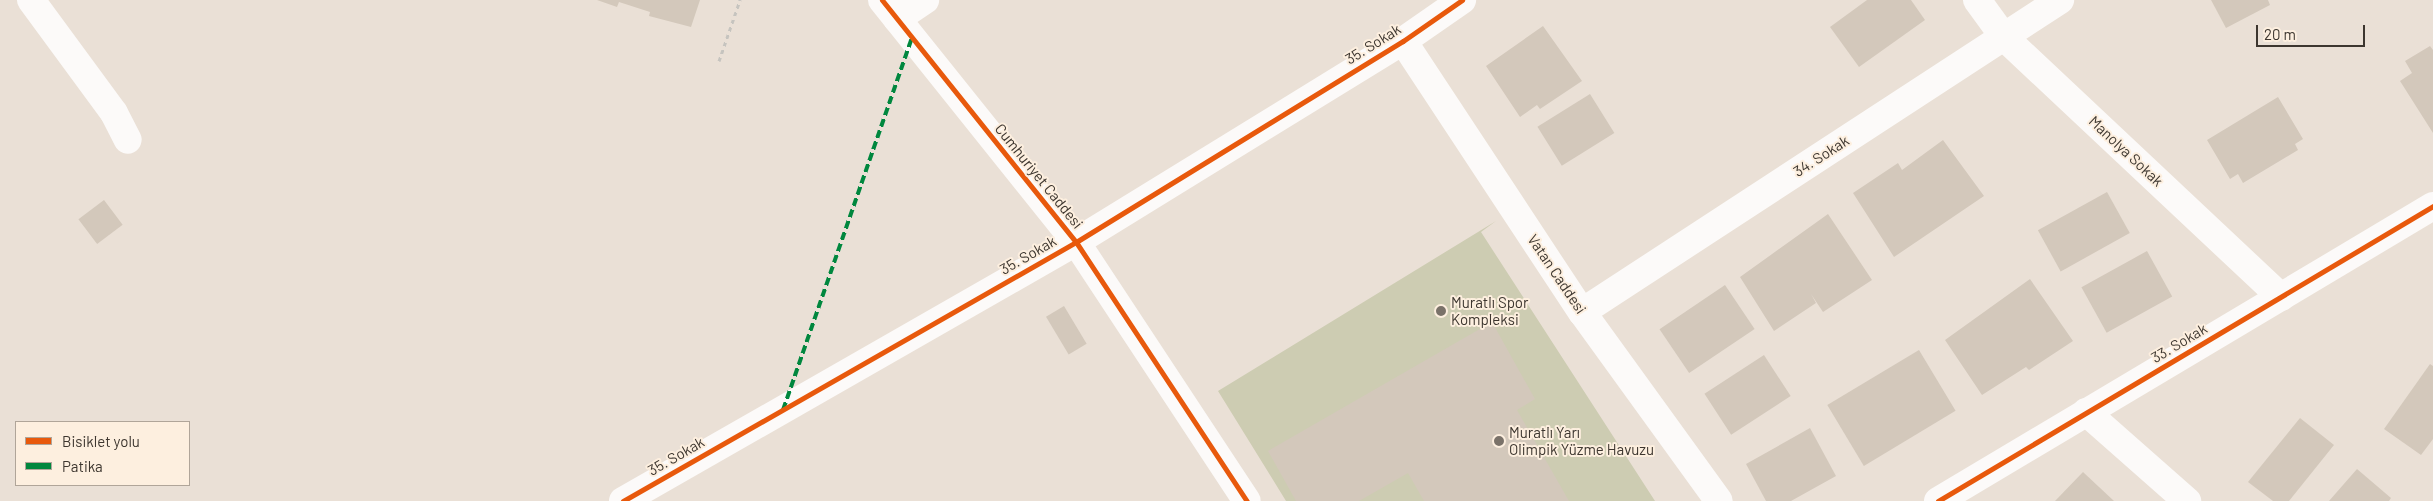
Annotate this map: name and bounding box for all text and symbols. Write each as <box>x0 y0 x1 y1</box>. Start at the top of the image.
scale bar <box>2258 15 2367 47</box>
street label: 35. Sokak <box>1342 20 1404 68</box>
text: 20 m <box>2264 25 2296 43</box>
street label: Manolya Sokak <box>2085 112 2167 190</box>
street label: Cumhuriyet Caddesi <box>991 120 1087 232</box>
street label: 34. Sokak <box>1790 131 1852 181</box>
street label: Vatan Caddesi <box>1524 231 1590 317</box>
street label: 35. Sokak <box>997 232 1059 278</box>
place label: Muratlı Spor Kompleksi <box>1451 293 1528 328</box>
marker: Muratlı Spor Kompleksi <box>1435 305 1447 317</box>
street label: 33. Sokak <box>2148 319 2210 367</box>
legend <box>15 421 190 486</box>
place label: Muratlı Yarı Olimpik Yüzme Havuzu <box>1509 423 1654 458</box>
text: Bisiklet yolu <box>62 432 140 450</box>
street label: 35. Sokak <box>645 433 707 479</box>
marker: Muratlı Yarı Olimpik Yüzme Havuzu <box>1493 435 1505 447</box>
text: Patika <box>62 457 103 475</box>

